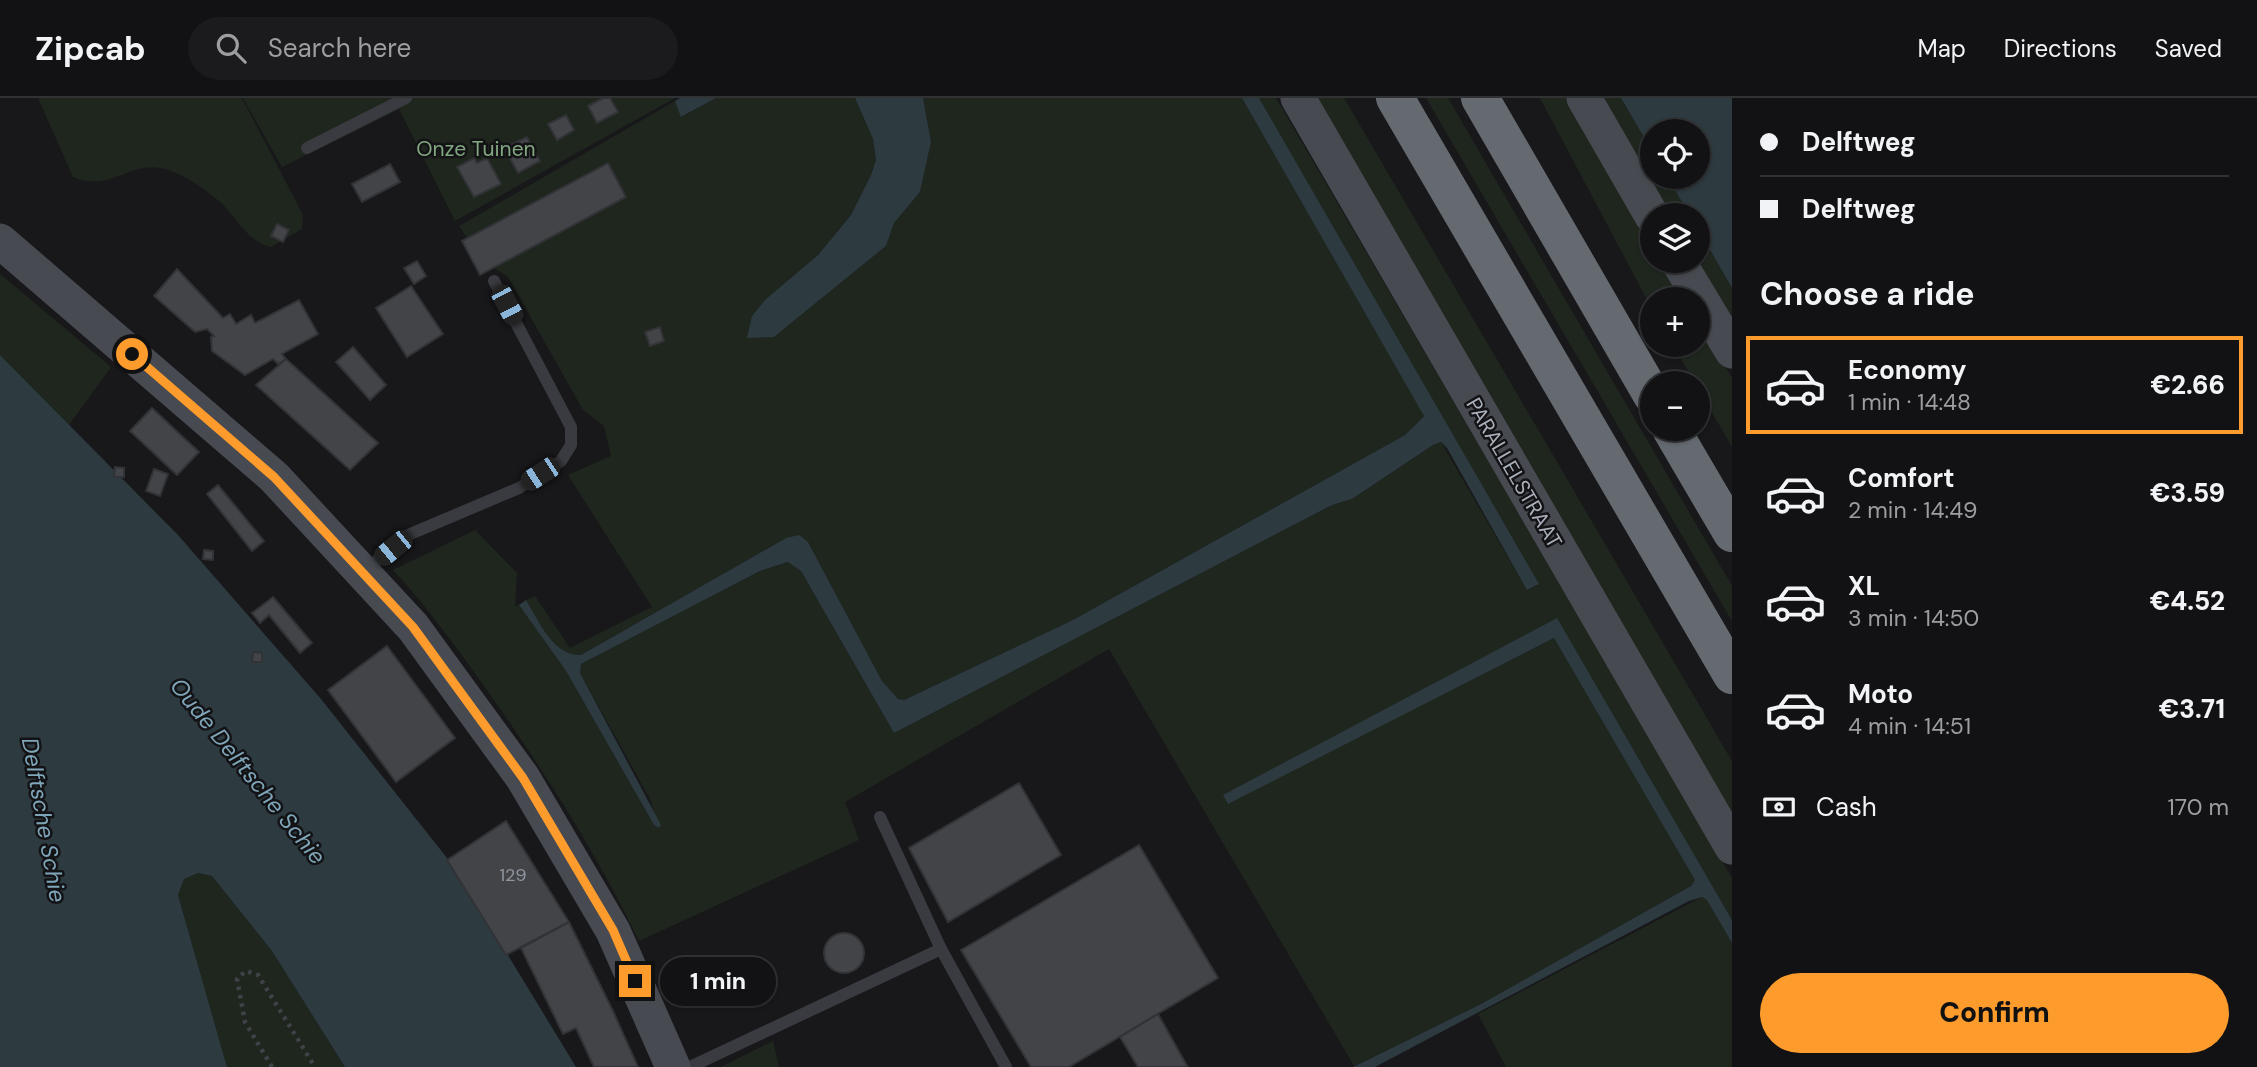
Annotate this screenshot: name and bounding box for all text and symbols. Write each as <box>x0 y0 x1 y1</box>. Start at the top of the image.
search box <box>188 17 678 80</box>
text: Zipcab <box>35 27 146 70</box>
icon: search <box>212 29 250 67</box>
text: Search here <box>268 31 411 65</box>
text: Map <box>1918 33 1966 64</box>
text: Directions <box>2004 33 2117 64</box>
text: Saved <box>2155 33 2222 64</box>
map controls <box>1640 119 1710 441</box>
button: locate <box>1640 119 1710 189</box>
text: Delftweg <box>1802 125 1916 159</box>
park label: Onze Tuinen <box>416 135 536 163</box>
text: Delftweg <box>1802 192 1916 226</box>
button: layers <box>1640 203 1710 273</box>
text: Choose a ride <box>1760 273 1975 315</box>
car <box>488 282 527 328</box>
button: + <box>1640 287 1710 357</box>
route start <box>116 338 148 370</box>
text: Economy <box>1848 353 1966 387</box>
icon: car <box>1764 354 1827 417</box>
text: €2.66 <box>2150 368 2225 402</box>
button: − <box>1640 371 1710 441</box>
text: 1 min · 14:48 <box>1848 387 1971 417</box>
street label: PARALLELSTRAAT <box>1460 393 1569 553</box>
car <box>517 454 564 494</box>
text: Comfort <box>1848 461 1954 495</box>
icon: car <box>1764 462 1827 525</box>
text: €3.59 <box>2150 476 2225 510</box>
text: 2 min · 14:49 <box>1848 495 1978 525</box>
car <box>371 527 416 569</box>
text: XL <box>1848 569 1880 603</box>
icon: car <box>1764 570 1827 633</box>
text: €4.52 <box>2150 584 2225 618</box>
text: 3 min · 14:50 <box>1848 603 1979 633</box>
water label: Oude Delftsche Schie <box>163 672 333 870</box>
text: Moto <box>1848 677 1913 711</box>
icon: car <box>1764 678 1827 741</box>
text: €3.71 <box>2159 692 2225 726</box>
text: 4 min · 14:51 <box>1848 711 1971 741</box>
water label: Delftsche Schie <box>15 735 73 905</box>
icon: cash <box>1760 788 1798 826</box>
text: Cash <box>1816 790 1877 824</box>
text: 170 m <box>2168 792 2229 822</box>
house number: 129 <box>499 863 527 887</box>
callout: 1 min <box>660 956 775 1006</box>
route end <box>619 965 651 997</box>
text: 1 min <box>690 966 746 996</box>
button: Confirm <box>1760 973 2229 1053</box>

